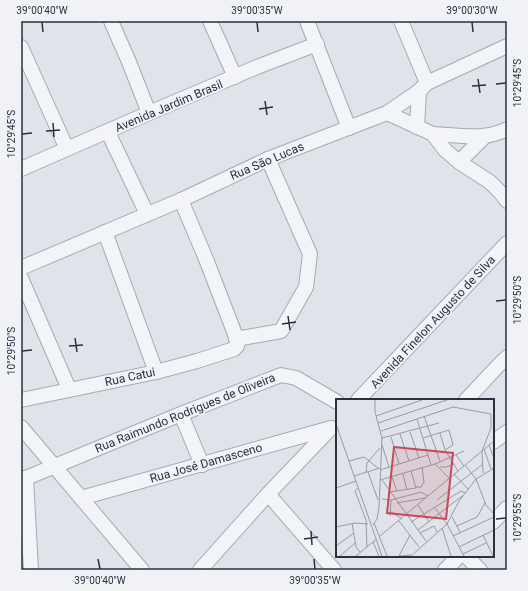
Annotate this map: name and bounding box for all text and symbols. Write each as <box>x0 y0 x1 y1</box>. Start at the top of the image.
text: 39°00'40"W <box>16 5 68 16</box>
text: 39°00'35"W <box>231 5 283 16</box>
text: 39°00'30"W <box>446 5 498 16</box>
text: 10°29'45"S <box>512 59 523 107</box>
street label: Avenida Jardim Brasil <box>113 77 225 135</box>
text: 10°29'45"S <box>6 110 17 158</box>
street label: Rua São Lucas <box>228 139 306 183</box>
street label: Avenida Finelon Augusto de Silva <box>368 253 498 391</box>
text: 10°29'50"S <box>512 276 523 324</box>
text: 10°29'50"S <box>6 327 17 375</box>
street label: Rua Catui <box>103 365 157 389</box>
street label: Rua Raimundo Rodrigues de Oliveira <box>93 370 277 456</box>
inset map <box>336 399 494 557</box>
street label: Rua José Damasceno <box>148 440 264 486</box>
text: 10°29'55"S <box>512 494 523 542</box>
text: 39°00'40"W <box>74 575 126 586</box>
text: 39°00'35"W <box>289 575 341 586</box>

